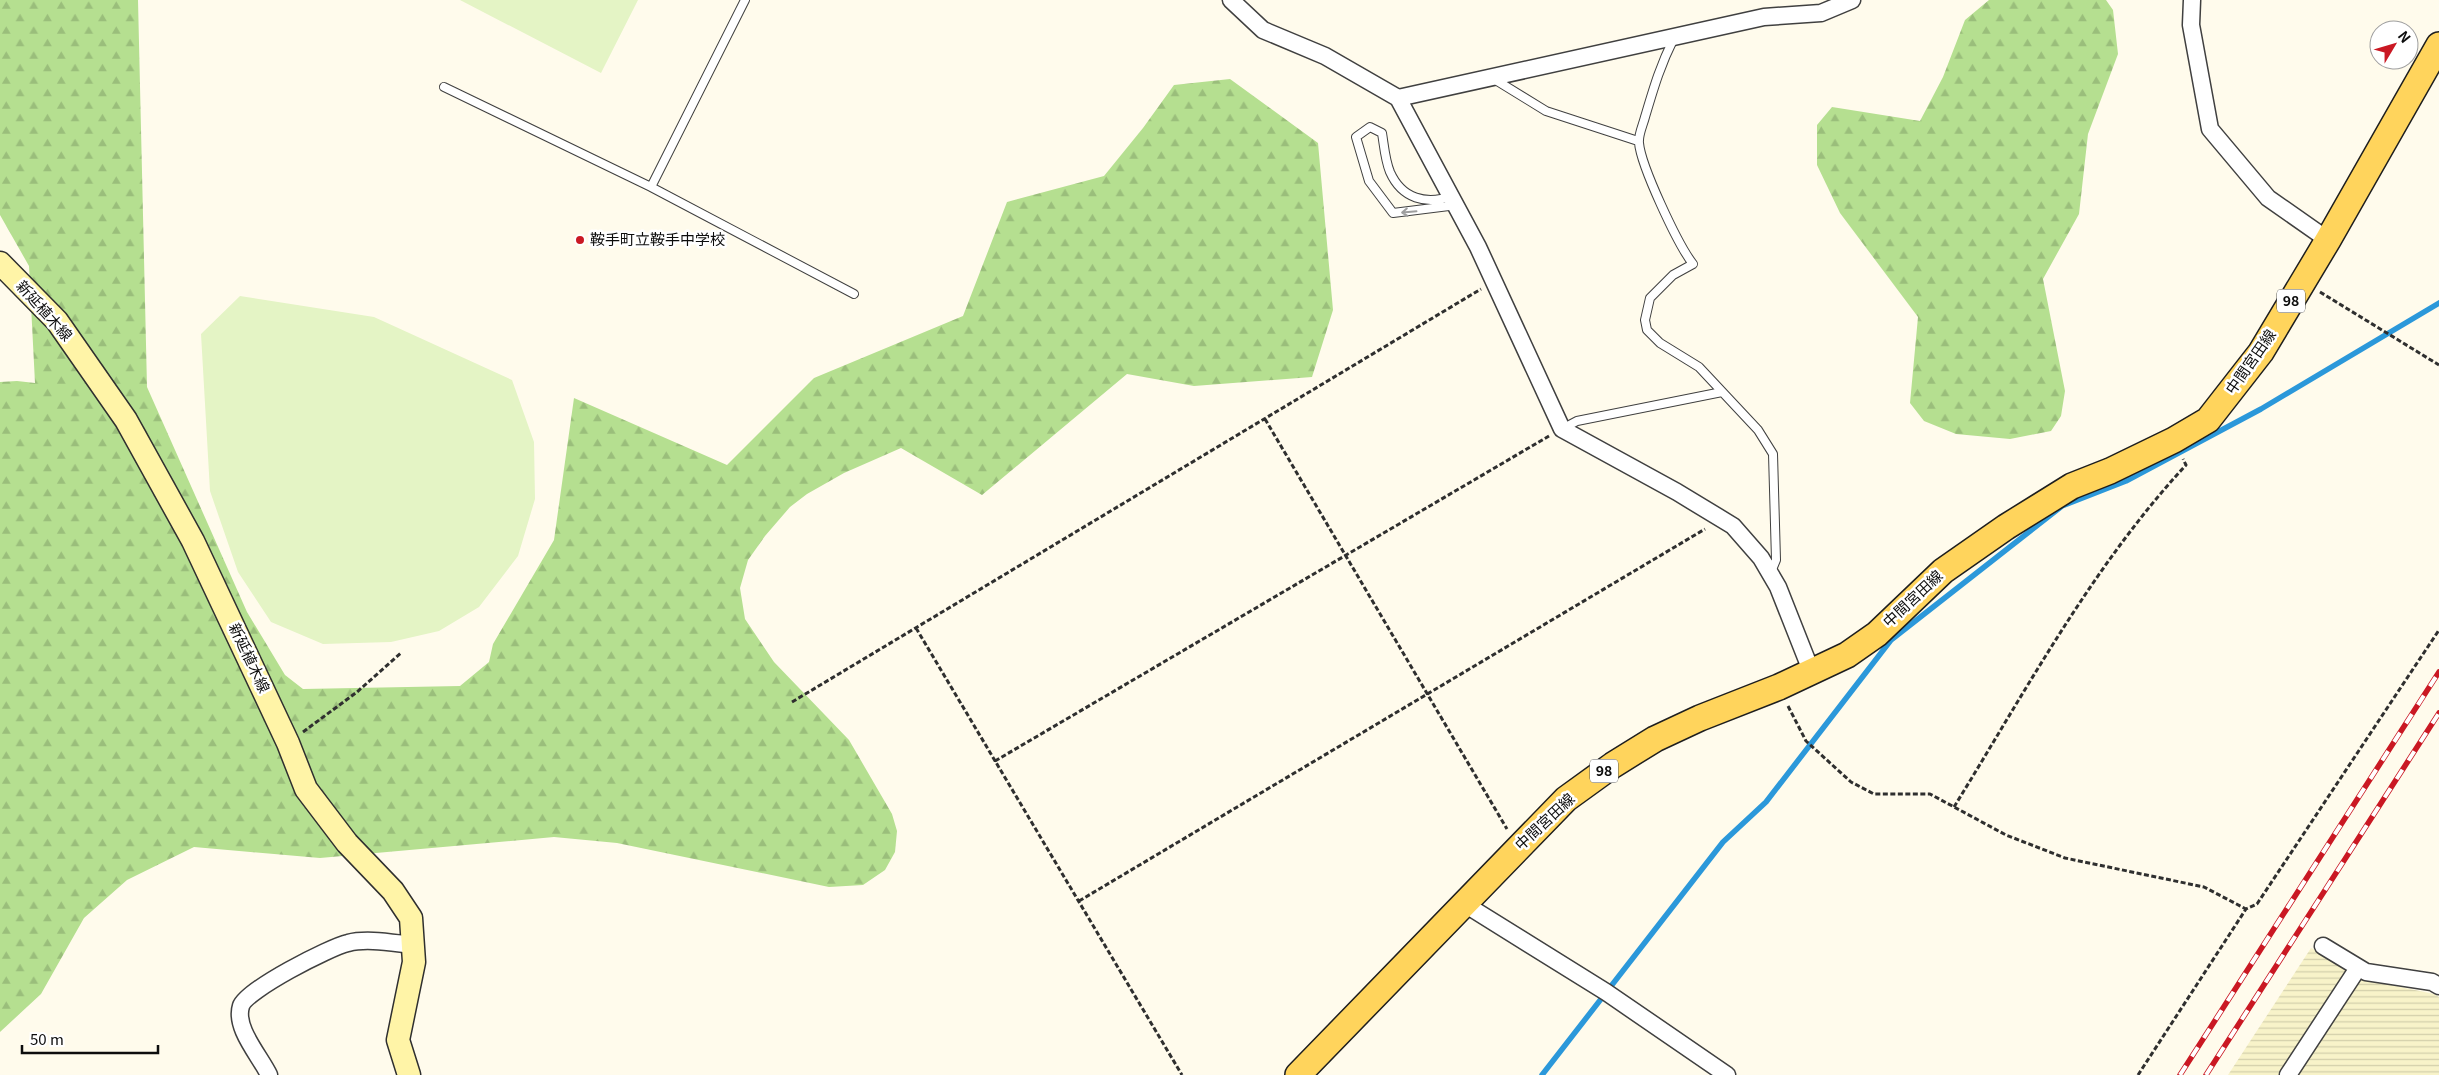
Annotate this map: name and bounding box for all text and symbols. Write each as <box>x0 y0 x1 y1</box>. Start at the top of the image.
north arrow <box>2369 20 2419 70</box>
text: N <box>2394 26 2416 47</box>
one-way arrow <box>1401 207 1417 217</box>
place label: 鞍手町立鞍手中学校 <box>590 228 725 249</box>
marker: 鞍手町立鞍手中学校 <box>574 234 586 246</box>
street label: 新延植木線 <box>12 275 78 345</box>
road number: 98 <box>2277 290 2305 312</box>
street label: 中間宮田線 <box>2220 324 2280 398</box>
street label: 中間宮田線 <box>1877 565 1947 631</box>
street label: 新延植木線 <box>225 619 276 696</box>
road number: 98 <box>1590 759 1618 782</box>
street label: 中間宮田線 <box>1509 788 1579 854</box>
scale bar <box>22 1022 159 1054</box>
text: 50 m <box>30 1028 64 1049</box>

